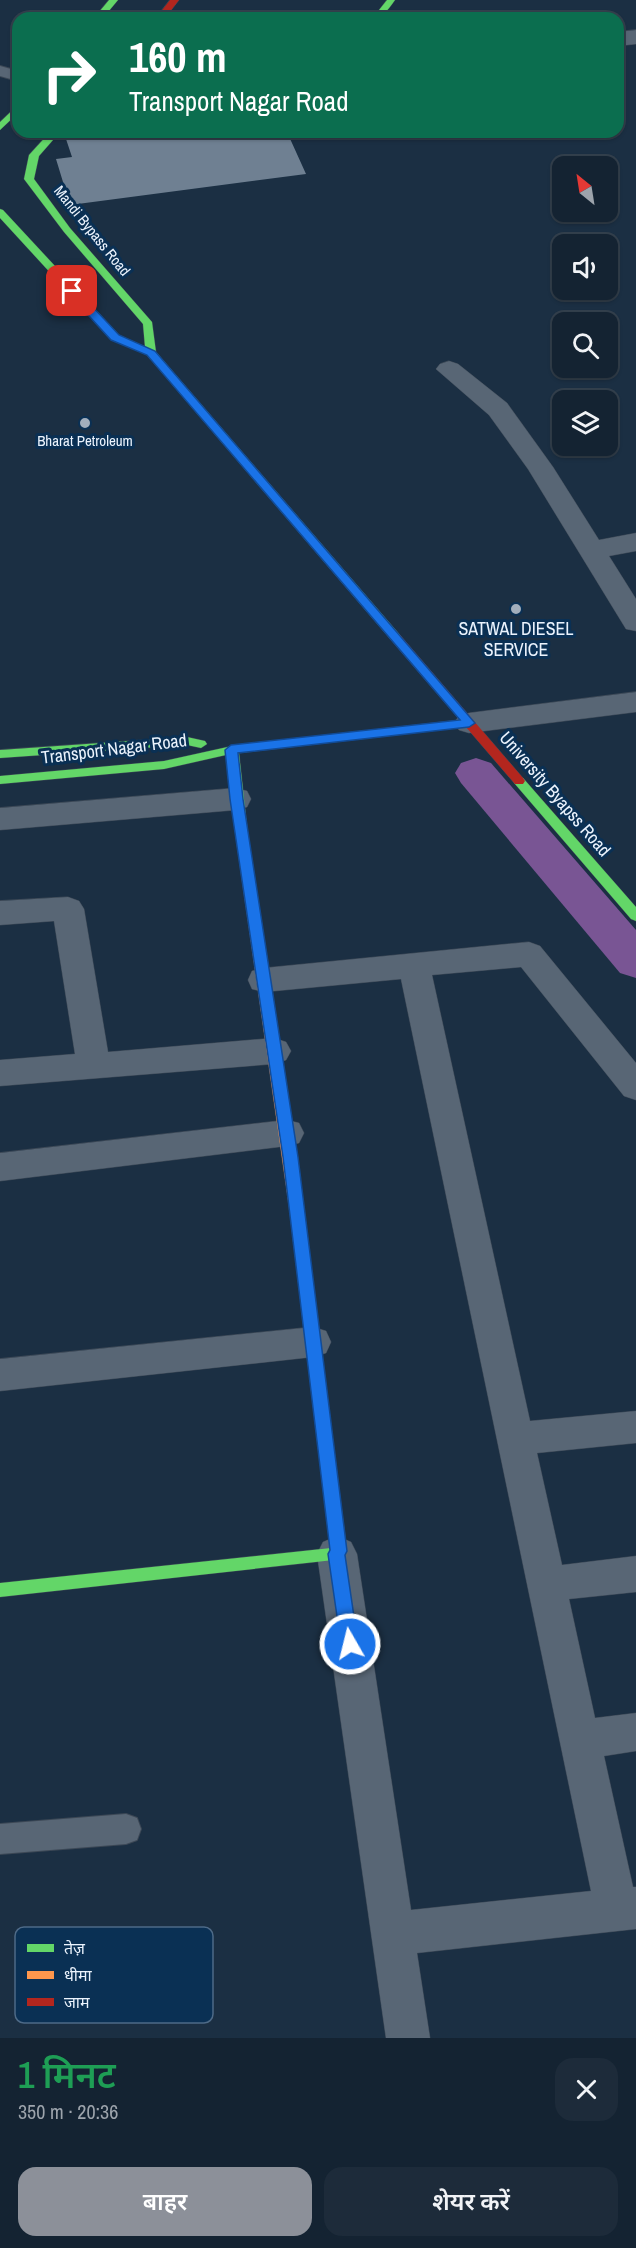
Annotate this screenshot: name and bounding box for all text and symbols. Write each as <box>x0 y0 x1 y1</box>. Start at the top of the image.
text: 160 m <box>129 29 227 85</box>
icon: right <box>30 36 108 114</box>
text: Transport Nagar Road <box>129 83 348 119</box>
north arrow <box>552 156 618 222</box>
map controls <box>552 156 618 456</box>
street label: Mandi Bypass Road <box>49 181 135 280</box>
button: sound <box>552 234 618 300</box>
pin <box>46 265 97 316</box>
icon: arrive <box>55 274 88 307</box>
button: search <box>552 312 618 378</box>
button: layers <box>552 390 618 456</box>
marker: Bharat Petroleum <box>78 416 92 430</box>
place label: Bharat Petroleum <box>37 430 133 451</box>
marker: SATWAL DIESEL SERVICE <box>509 602 523 616</box>
place label: SATWAL DIESEL SERVICE <box>458 616 574 662</box>
street label: University Byapss Road <box>494 726 617 862</box>
street label: Transport Nagar Road <box>40 727 188 770</box>
position arrow <box>318 1612 382 1676</box>
legend <box>15 1927 213 2023</box>
text: तेज़ <box>64 1937 86 1959</box>
text: धीमा <box>64 1964 93 1986</box>
text: जाम <box>64 1991 90 2013</box>
text: 1 मिनट <box>18 2051 116 2099</box>
button: close <box>555 2058 618 2121</box>
text: 350 m · 20:36 <box>18 2098 118 2125</box>
button: बाहर <box>18 2167 312 2236</box>
button: शेयर करें <box>324 2167 618 2236</box>

